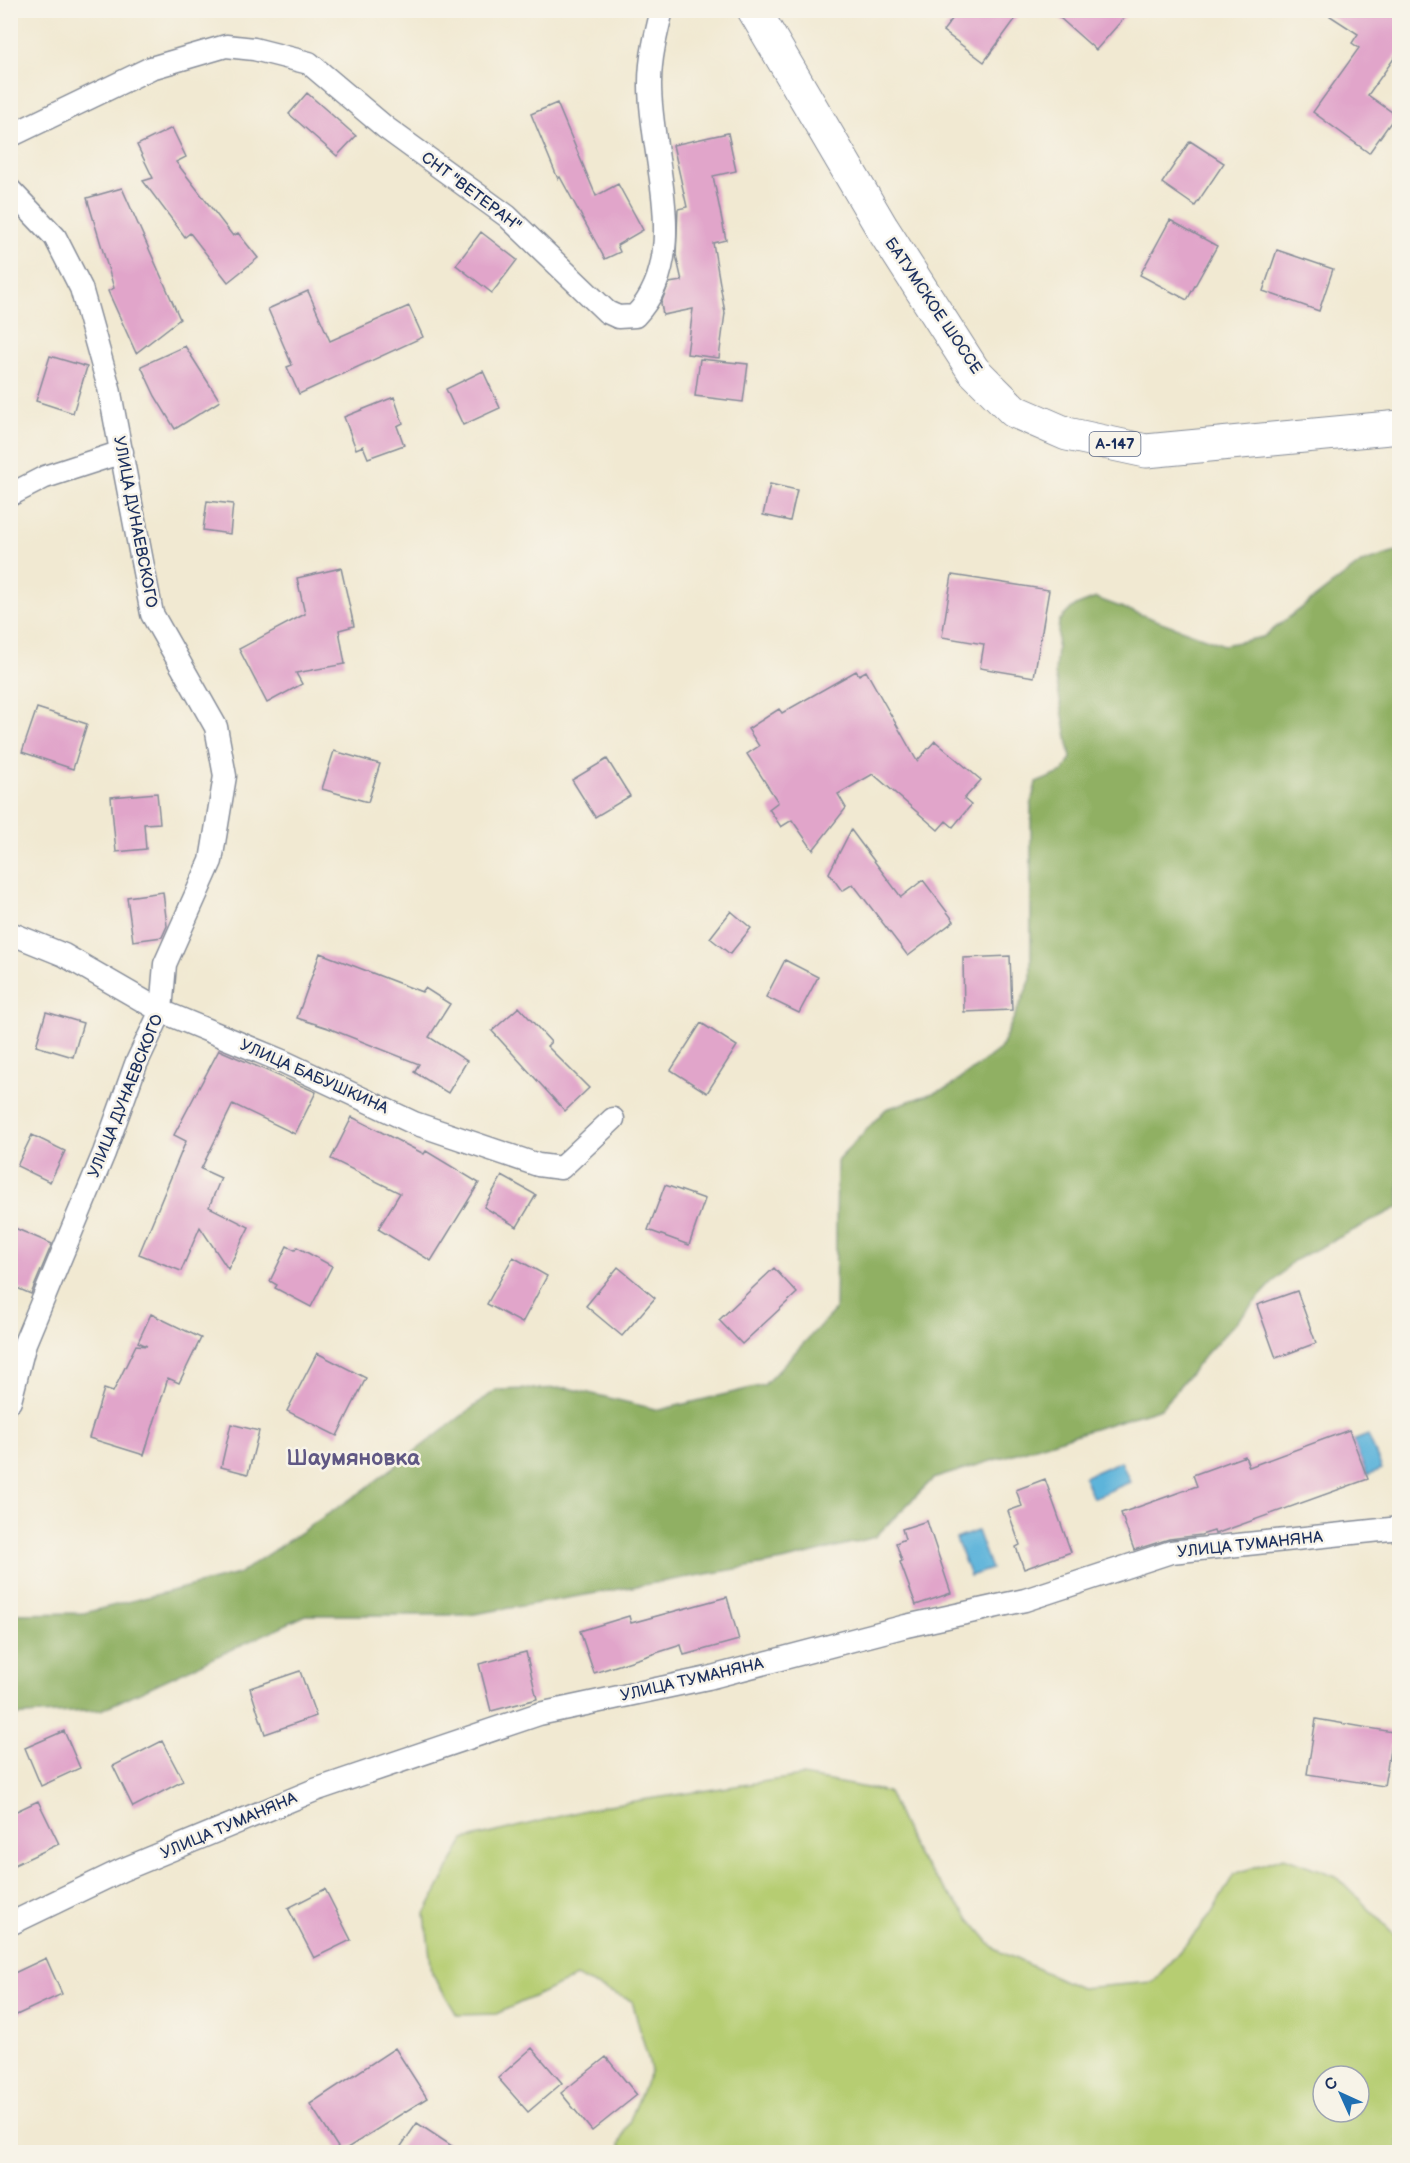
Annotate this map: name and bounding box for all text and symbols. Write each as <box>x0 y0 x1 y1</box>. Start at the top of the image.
street label: СНТ "ВЕТЕРАН" <box>417 148 525 236</box>
street label: БАТУМСКОЕ ШОССЕ <box>880 234 986 378</box>
road number: А-147 <box>1090 432 1140 456</box>
street label: УЛИЦА ДУНАЕВСКОГО <box>109 435 161 610</box>
street label: УЛИЦА ДУНАЕВСКОГО <box>85 1011 168 1180</box>
street label: УЛИЦА БАБУШКИНА <box>237 1036 391 1118</box>
district label: Шаумяновка <box>286 1445 420 1472</box>
street label: УЛИЦА ТУМАНЯНА <box>1176 1528 1324 1562</box>
street label: УЛИЦА ТУМАНЯНА <box>619 1654 766 1706</box>
street label: УЛИЦА ТУМАНЯНА <box>158 1789 300 1863</box>
north arrow <box>1311 2064 1371 2124</box>
text: С <box>1321 2074 1342 2095</box>

